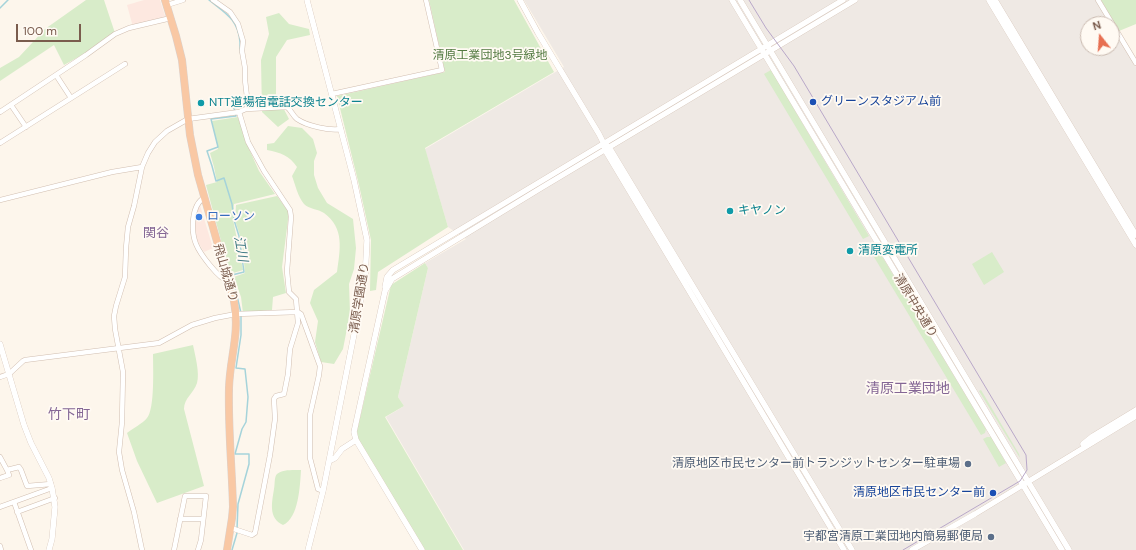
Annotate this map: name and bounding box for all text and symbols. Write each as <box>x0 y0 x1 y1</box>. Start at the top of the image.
scale bar <box>18 16 83 42</box>
north arrow <box>1080 16 1120 56</box>
text: N <box>1091 18 1103 33</box>
text: 100 m <box>23 23 57 39</box>
park label: 清原工業団地3号緑地 <box>432 49 548 63</box>
place label: グリーンスタジアム前 <box>821 95 941 109</box>
place label: NTT道場宿電話交換センター <box>209 96 363 110</box>
marker: グリーンスタジアム前 <box>808 97 818 107</box>
marker: NTT道場宿電話交換センター <box>196 98 206 108</box>
place label: キヤノン <box>738 204 786 218</box>
marker: キヤノン <box>725 206 735 216</box>
place label: ローソン <box>207 210 255 224</box>
marker: ローソン <box>194 212 204 222</box>
district label: 関谷 <box>143 226 169 242</box>
water label: 江川 <box>230 235 250 263</box>
street label: 飛山城通り <box>210 242 240 304</box>
place label: 清原変電所 <box>858 244 918 258</box>
marker: 清原変電所 <box>845 246 855 256</box>
street label: 清原学園通り <box>347 261 373 335</box>
street label: 清原中央通り <box>890 271 940 341</box>
district label: 清原工業団地 <box>866 381 950 397</box>
district label: 竹下町 <box>48 407 90 423</box>
place label: 清原地区市民センター前トランジットセンター駐車場 <box>672 457 960 471</box>
marker: 清原地区市民センター前トランジットセンター駐車場 <box>963 459 973 469</box>
place label: 清原地区市民センター前 <box>853 486 985 500</box>
marker: 清原地区市民センター前 <box>988 488 998 498</box>
place label: 宇都宮清原工業団地内簡易郵便局 <box>803 530 983 544</box>
marker: 宇都宮清原工業団地内簡易郵便局 <box>986 532 996 542</box>

